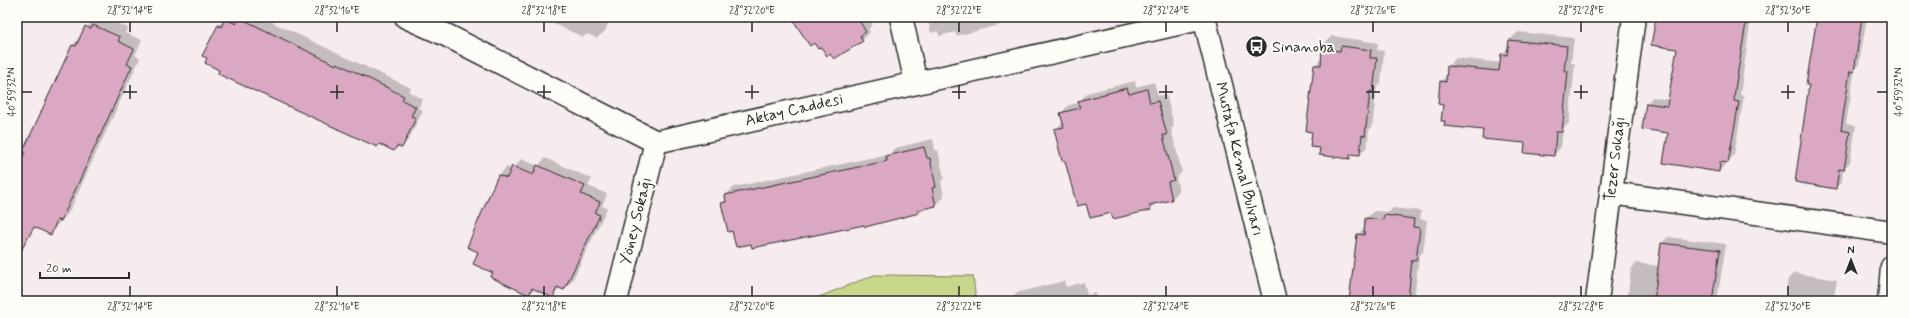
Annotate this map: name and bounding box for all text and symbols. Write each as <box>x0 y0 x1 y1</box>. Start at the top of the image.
text: 28°32'14"E <box>107 4 153 18</box>
text: 28°32'16"E <box>314 4 360 18</box>
text: 28°32'18"E <box>521 4 567 18</box>
text: 28°32'20"E <box>729 4 775 18</box>
text: 28°32'22"E <box>936 4 982 18</box>
text: 28°32'24"E <box>1143 4 1189 18</box>
text: 28°32'26"E <box>1350 4 1396 18</box>
text: 28°32'28"E <box>1558 4 1604 18</box>
text: 28°32'30"E <box>1765 4 1811 18</box>
bus stop icon: Sinanoba <box>1243 34 1269 60</box>
place label: Sinanoba <box>1272 37 1335 58</box>
text: 40°59'32"N <box>5 67 19 117</box>
text: 40°59'32"N <box>1892 67 1906 117</box>
street label: Mustafa Kemal Bulvarı <box>1210 80 1268 238</box>
street label: Aktay Caddesi <box>743 88 845 132</box>
street label: Tezer Sokağı <box>1599 115 1631 203</box>
street label: Yöney Sokağı <box>615 175 657 267</box>
north arrow <box>1831 240 1871 280</box>
text: N <box>1847 244 1855 258</box>
scale bar <box>40 254 129 280</box>
text: 20 m <box>46 261 72 277</box>
text: 28°32'14"E <box>107 300 153 314</box>
text: 28°32'16"E <box>314 300 360 314</box>
text: 28°32'18"E <box>521 300 567 314</box>
text: 28°32'20"E <box>729 300 775 314</box>
text: 28°32'22"E <box>936 300 982 314</box>
text: 28°32'24"E <box>1143 300 1189 314</box>
text: 28°32'26"E <box>1350 300 1396 314</box>
text: 28°32'28"E <box>1558 300 1604 314</box>
text: 28°32'30"E <box>1765 300 1811 314</box>

